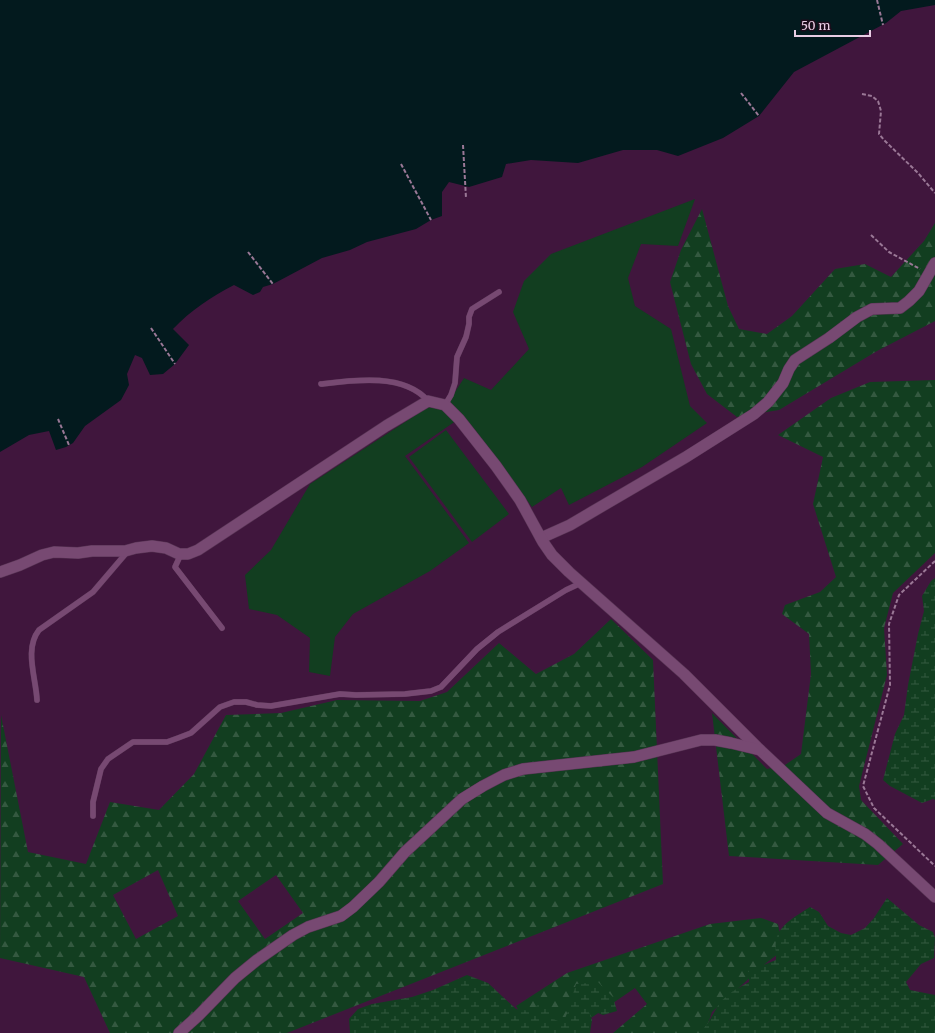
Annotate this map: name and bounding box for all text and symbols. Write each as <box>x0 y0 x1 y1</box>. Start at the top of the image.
scale bar <box>795 12 870 38</box>
text: 50 m <box>801 18 830 33</box>

